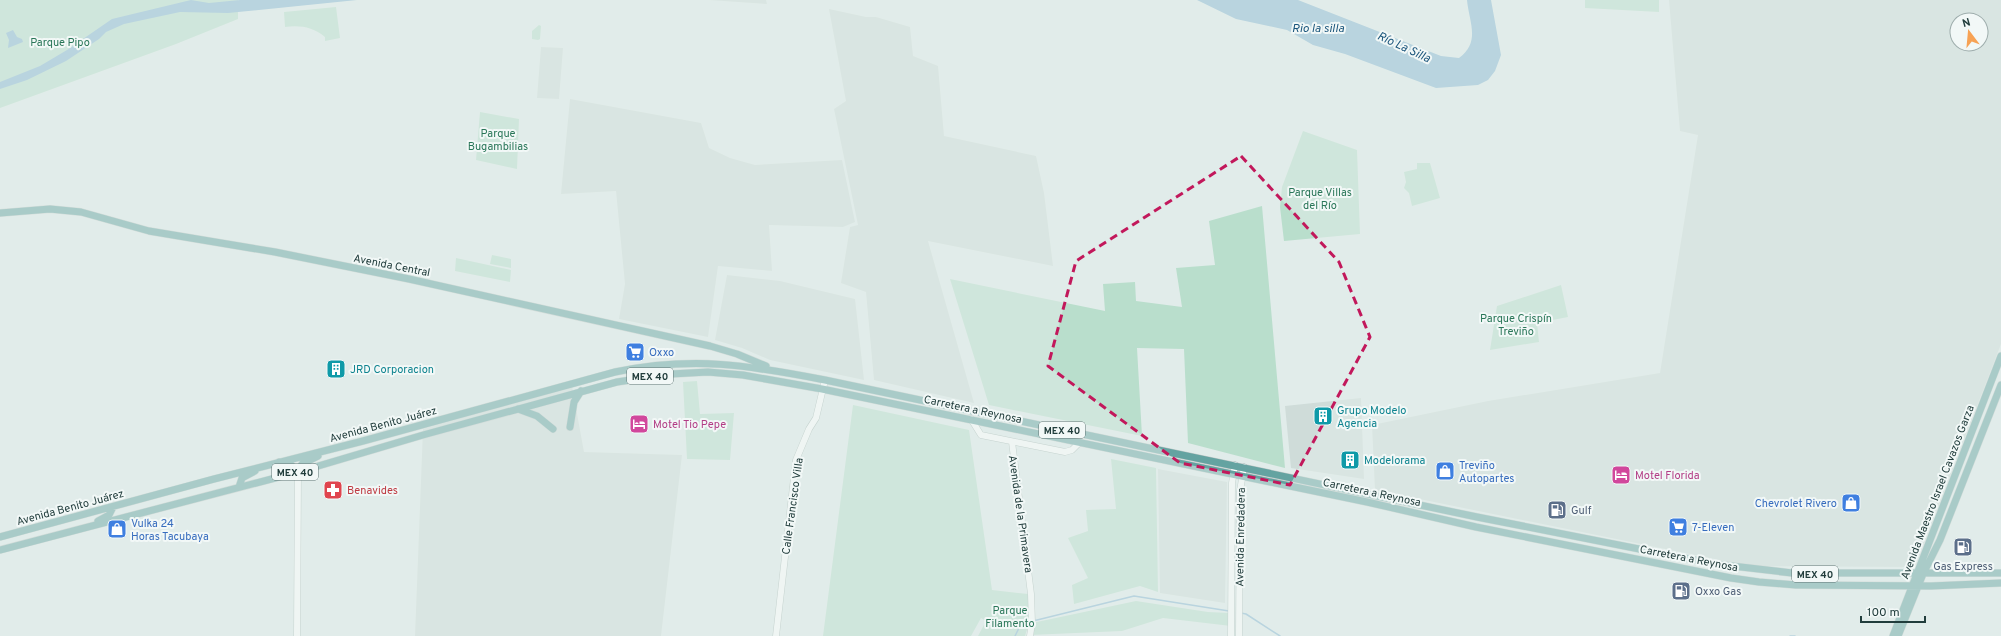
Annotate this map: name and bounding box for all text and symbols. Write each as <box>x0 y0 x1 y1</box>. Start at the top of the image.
north arrow <box>1949 12 1989 52</box>
text: N <box>1961 16 1972 31</box>
water label: Rio la silla <box>1292 21 1345 37</box>
water label: Río La Silla <box>1374 29 1434 68</box>
park label: Parque Pipo <box>30 36 90 50</box>
park label: Parque Bugambilias <box>468 127 528 154</box>
park label: Parque Villas del Río <box>1288 186 1352 213</box>
street label: Avenida Central <box>352 252 431 280</box>
park label: Parque Crispín Treviño <box>1480 312 1552 339</box>
supermarket icon: Oxxo <box>624 341 646 363</box>
place label: Oxxo <box>649 346 674 360</box>
building icon: JRD Corporacion <box>325 358 347 380</box>
place label: JRD Corporacion <box>350 363 434 377</box>
road number: MEX 40 <box>627 368 673 384</box>
street label: Carretera a Reynosa <box>922 393 1023 427</box>
street label: Avenida Maestro Israel Cavazos Garza <box>1898 403 1978 582</box>
street label: Avenida Benito Juárez <box>328 404 438 446</box>
place label: Grupo Modelo Agencia <box>1337 404 1406 431</box>
building icon: Grupo Modelo Agencia <box>1312 405 1334 427</box>
hotel icon: Motel Tio Pepe <box>628 413 650 435</box>
place label: Motel Tio Pepe <box>653 418 726 432</box>
road number: MEX 40 <box>1039 422 1085 438</box>
building icon: Modelorama <box>1339 449 1361 471</box>
street label: Avenida de la Primavera <box>1005 454 1035 574</box>
place label: Modelorama <box>1364 454 1426 468</box>
street label: Calle Francisco Villa <box>779 457 807 555</box>
place label: Treviño Autopartes <box>1459 459 1515 486</box>
shop icon: Treviño Autopartes <box>1434 460 1456 482</box>
road number: MEX 40 <box>272 464 318 480</box>
hotel icon: Motel Florida <box>1610 464 1632 486</box>
place label: Motel Florida <box>1635 469 1700 483</box>
street label: Carretera a Reynosa <box>1321 476 1422 510</box>
pharmacy icon: Benavides <box>322 479 344 501</box>
place label: Benavides <box>347 484 398 498</box>
street label: Avenida Benito Juárez <box>15 487 125 529</box>
street label: Avenida Enredadera <box>1233 487 1249 587</box>
shop icon: Chevrolet Rivero <box>1840 492 1862 514</box>
place label: Chevrolet Rivero <box>1755 497 1837 511</box>
fuel station icon: Gulf <box>1546 499 1568 521</box>
place label: Gulf <box>1571 504 1592 518</box>
supermarket icon: 7-Eleven <box>1667 516 1689 538</box>
place label: Vulka 24 Horas Tacubaya <box>131 517 209 544</box>
shop icon: Vulka 24 Horas Tacubaya <box>106 518 128 540</box>
place label: 7-Eleven <box>1692 521 1734 535</box>
fuel station icon: Gas Express <box>1952 536 1974 558</box>
street label: Carretera a Reynosa <box>1638 543 1739 575</box>
place label: Gas Express <box>1933 560 1993 574</box>
road number: MEX 40 <box>1792 566 1838 582</box>
fuel station icon: Oxxo Gas <box>1670 580 1692 602</box>
place label: Oxxo Gas <box>1695 585 1741 599</box>
scale bar <box>1861 598 1925 624</box>
park label: Parque Filamento <box>985 604 1035 631</box>
text: 100 m <box>1867 605 1900 621</box>

